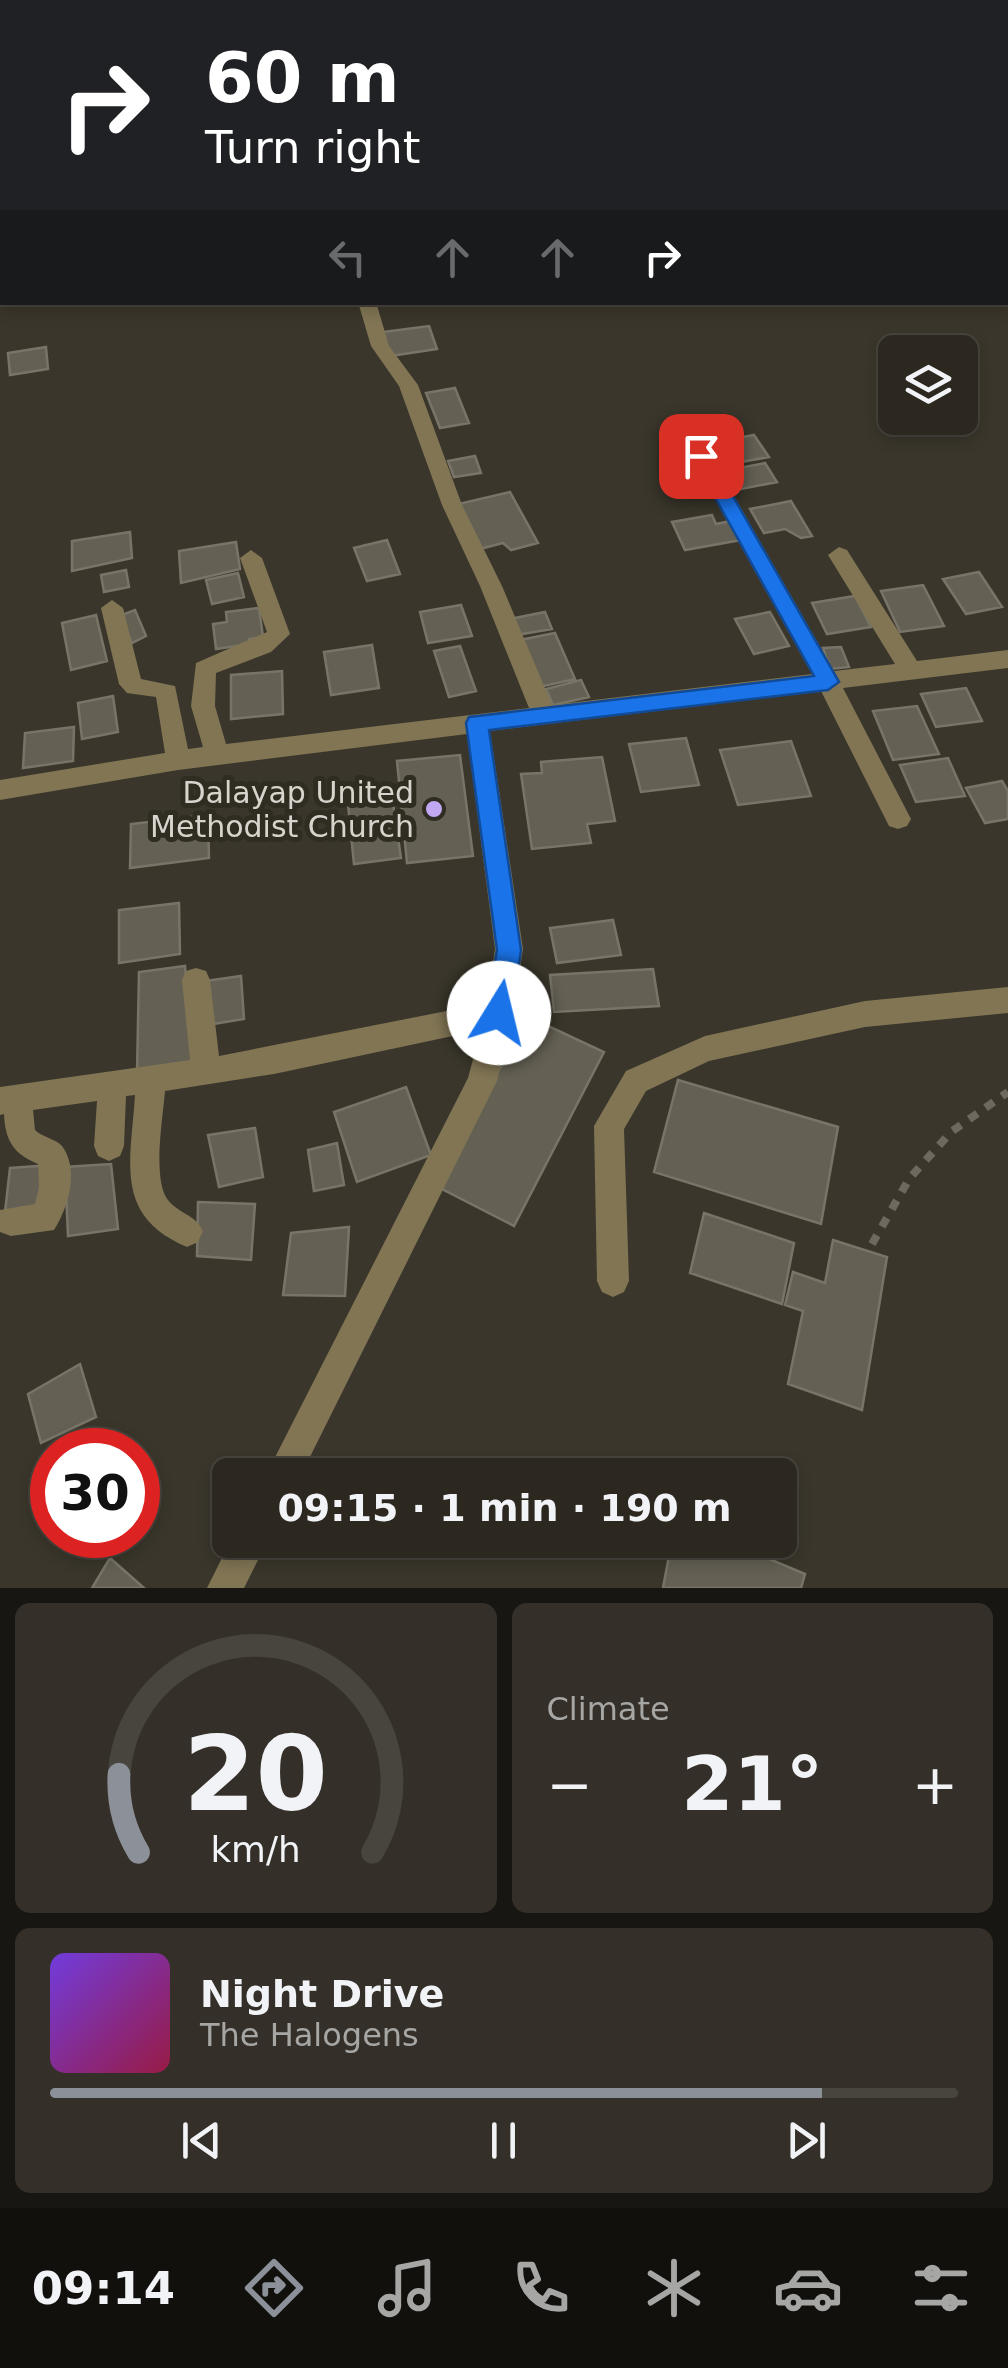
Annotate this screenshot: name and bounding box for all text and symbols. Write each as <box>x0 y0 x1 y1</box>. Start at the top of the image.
text: 60 m <box>205 37 400 119</box>
icon: right <box>40 40 170 170</box>
text: Turn right <box>205 121 420 174</box>
icon: left <box>320 230 375 285</box>
icon: ahead <box>425 230 480 285</box>
icon: ahead <box>530 230 585 285</box>
icon: right <box>635 230 690 285</box>
map controls <box>878 335 978 435</box>
button: layers <box>878 335 978 435</box>
pin <box>659 414 744 499</box>
icon: arrive <box>674 429 729 484</box>
place label: Dalayap United Methodist Church <box>150 775 414 844</box>
marker: Dalayap United Methodist Church <box>423 798 445 820</box>
position arrow <box>447 961 551 1065</box>
speed limit sign: 30 <box>30 1428 160 1558</box>
text: 09:15 · 1 min · 190 m <box>277 1486 732 1530</box>
text: Climate <box>547 1690 670 1728</box>
text: 20 <box>183 1713 328 1835</box>
text: 21° <box>681 1740 823 1828</box>
text: − <box>547 1753 593 1817</box>
text: + <box>912 1753 958 1817</box>
text: km/h <box>211 1829 301 1870</box>
text: Night Drive <box>200 1972 444 2016</box>
text: The Halogens <box>200 2016 419 2054</box>
icon: previous <box>174 2113 229 2168</box>
icon: pause <box>476 2113 531 2168</box>
icon: next <box>779 2113 834 2168</box>
icon: directions <box>239 2253 309 2323</box>
icon: music <box>372 2253 442 2323</box>
icon: phone <box>506 2253 576 2323</box>
icon: climate <box>639 2253 709 2323</box>
icon: car <box>773 2253 843 2323</box>
icon: filters <box>906 2253 976 2323</box>
text: 09:14 <box>32 2262 175 2315</box>

